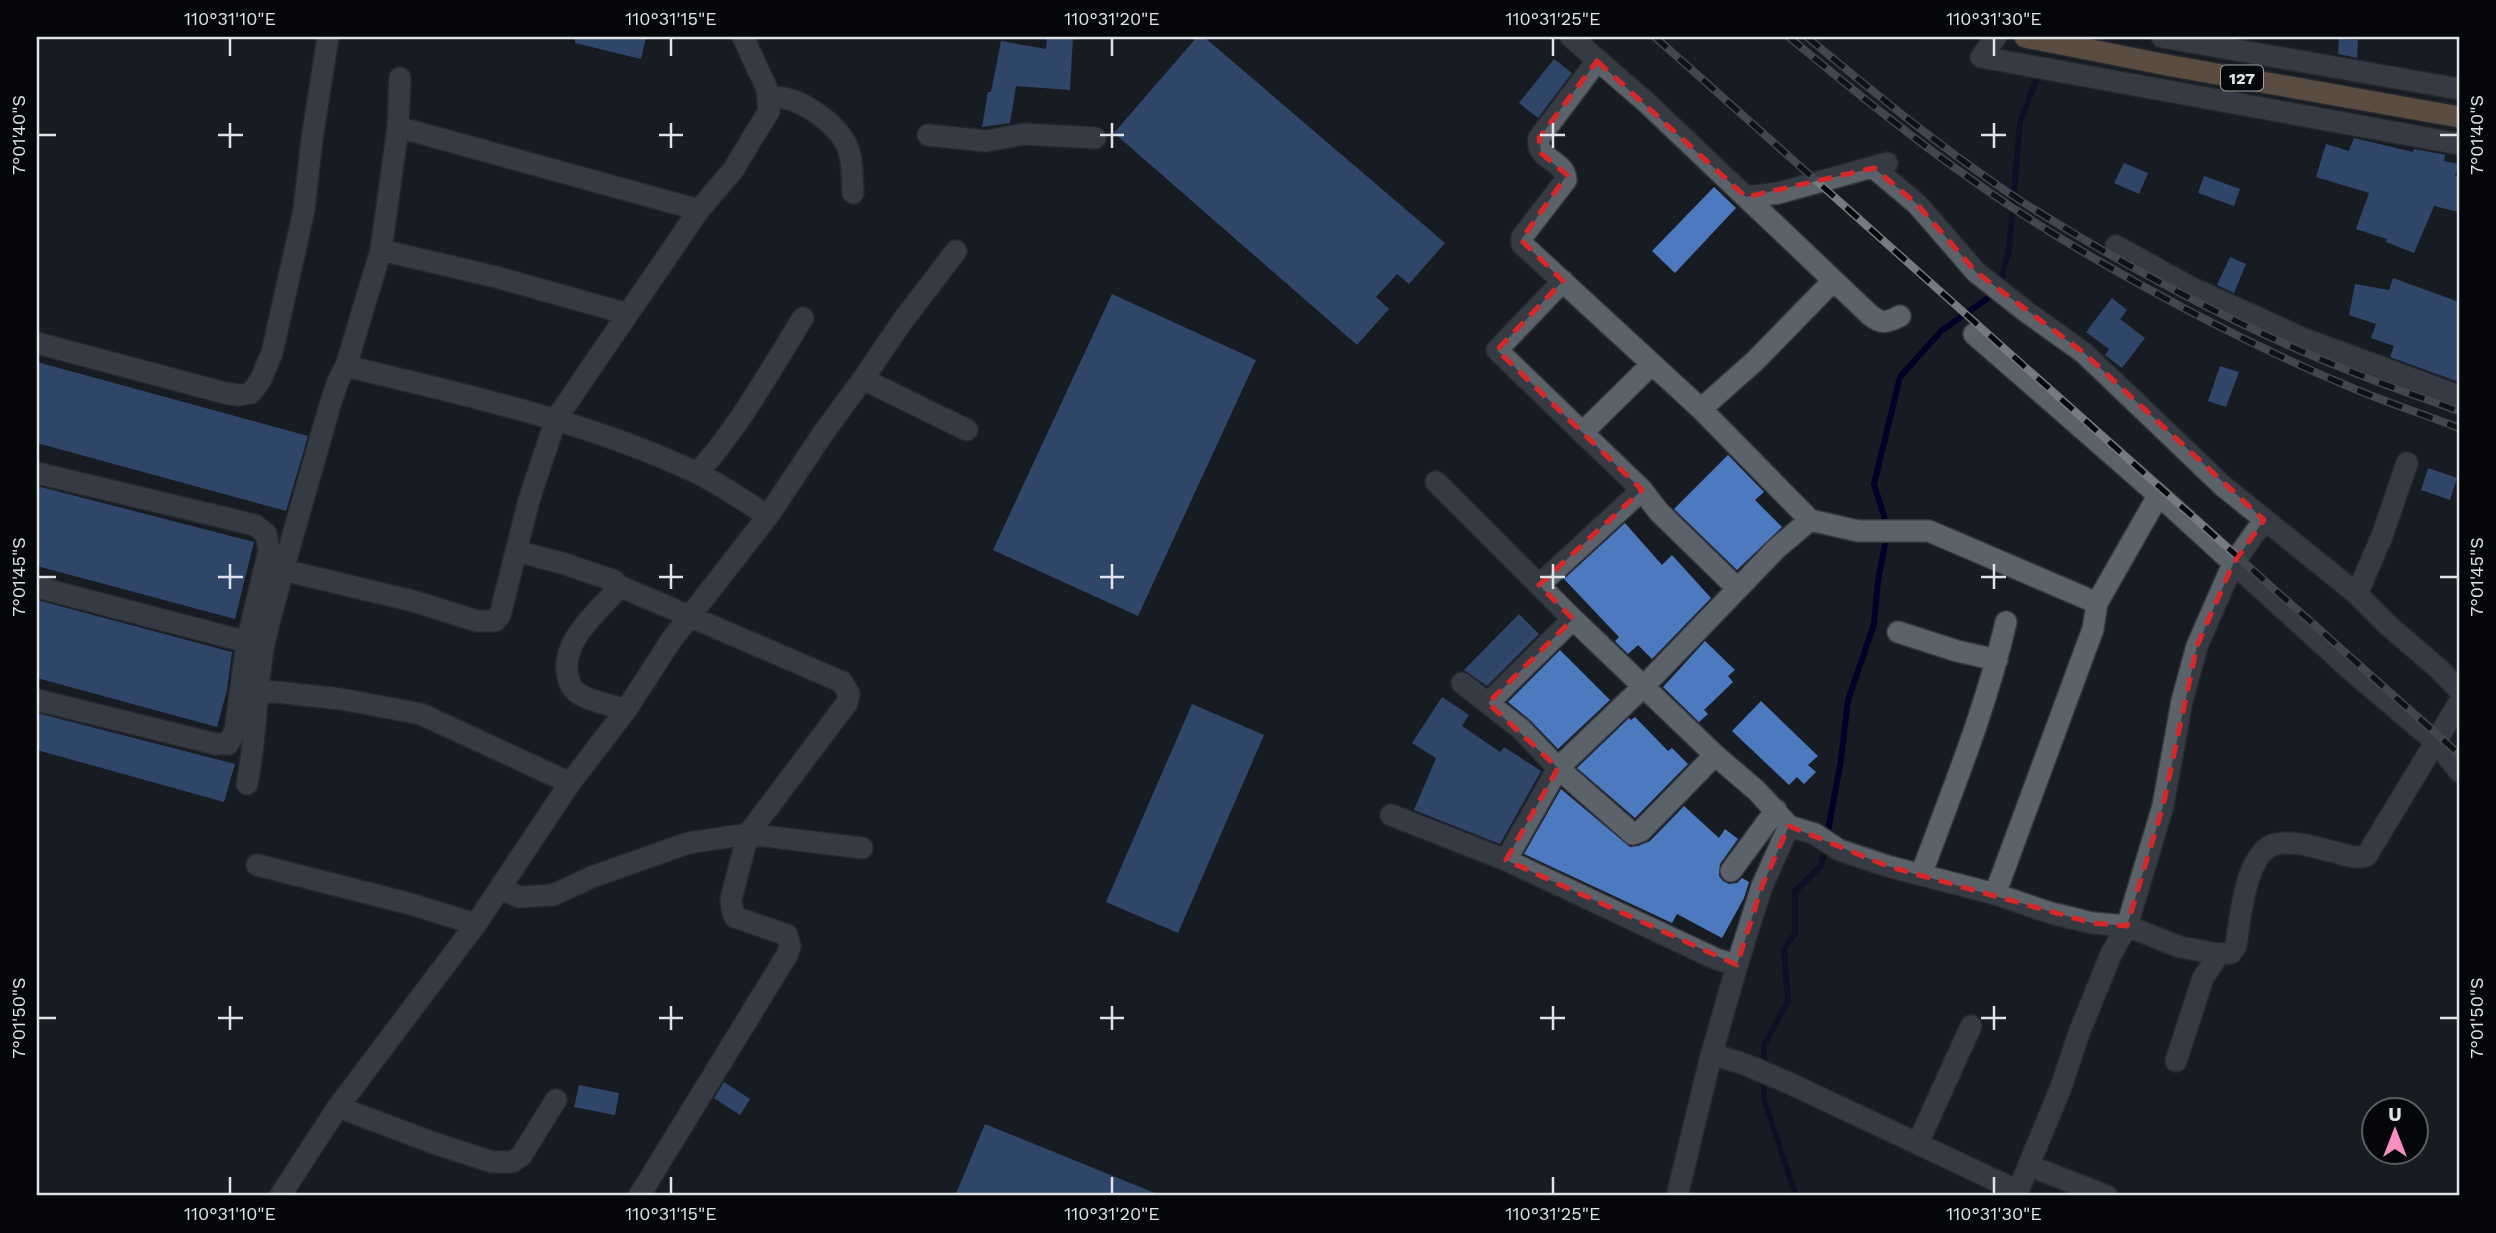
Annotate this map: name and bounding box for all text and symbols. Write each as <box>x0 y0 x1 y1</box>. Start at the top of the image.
text: 110°31'10"E <box>184 8 276 29</box>
text: 110°31'15"E <box>625 8 717 29</box>
text: 110°31'20"E <box>1064 8 1160 29</box>
text: 110°31'25"E <box>1506 8 1600 29</box>
text: 110°31'30"E <box>1946 8 2042 29</box>
road number: 127 <box>2221 66 2263 90</box>
text: 7°01'40"S <box>8 95 29 175</box>
text: 7°01'40"S <box>2466 95 2487 175</box>
text: 7°01'45"S <box>8 537 29 617</box>
text: 7°01'45"S <box>2466 537 2487 617</box>
text: 7°01'50"S <box>8 977 29 1059</box>
text: 7°01'50"S <box>2466 977 2487 1059</box>
north arrow <box>2360 1096 2430 1166</box>
text: U <box>2388 1103 2402 1126</box>
text: 110°31'10"E <box>184 1203 276 1224</box>
text: 110°31'15"E <box>625 1203 717 1224</box>
text: 110°31'20"E <box>1064 1203 1160 1224</box>
text: 110°31'25"E <box>1506 1203 1600 1224</box>
text: 110°31'30"E <box>1946 1203 2042 1224</box>

